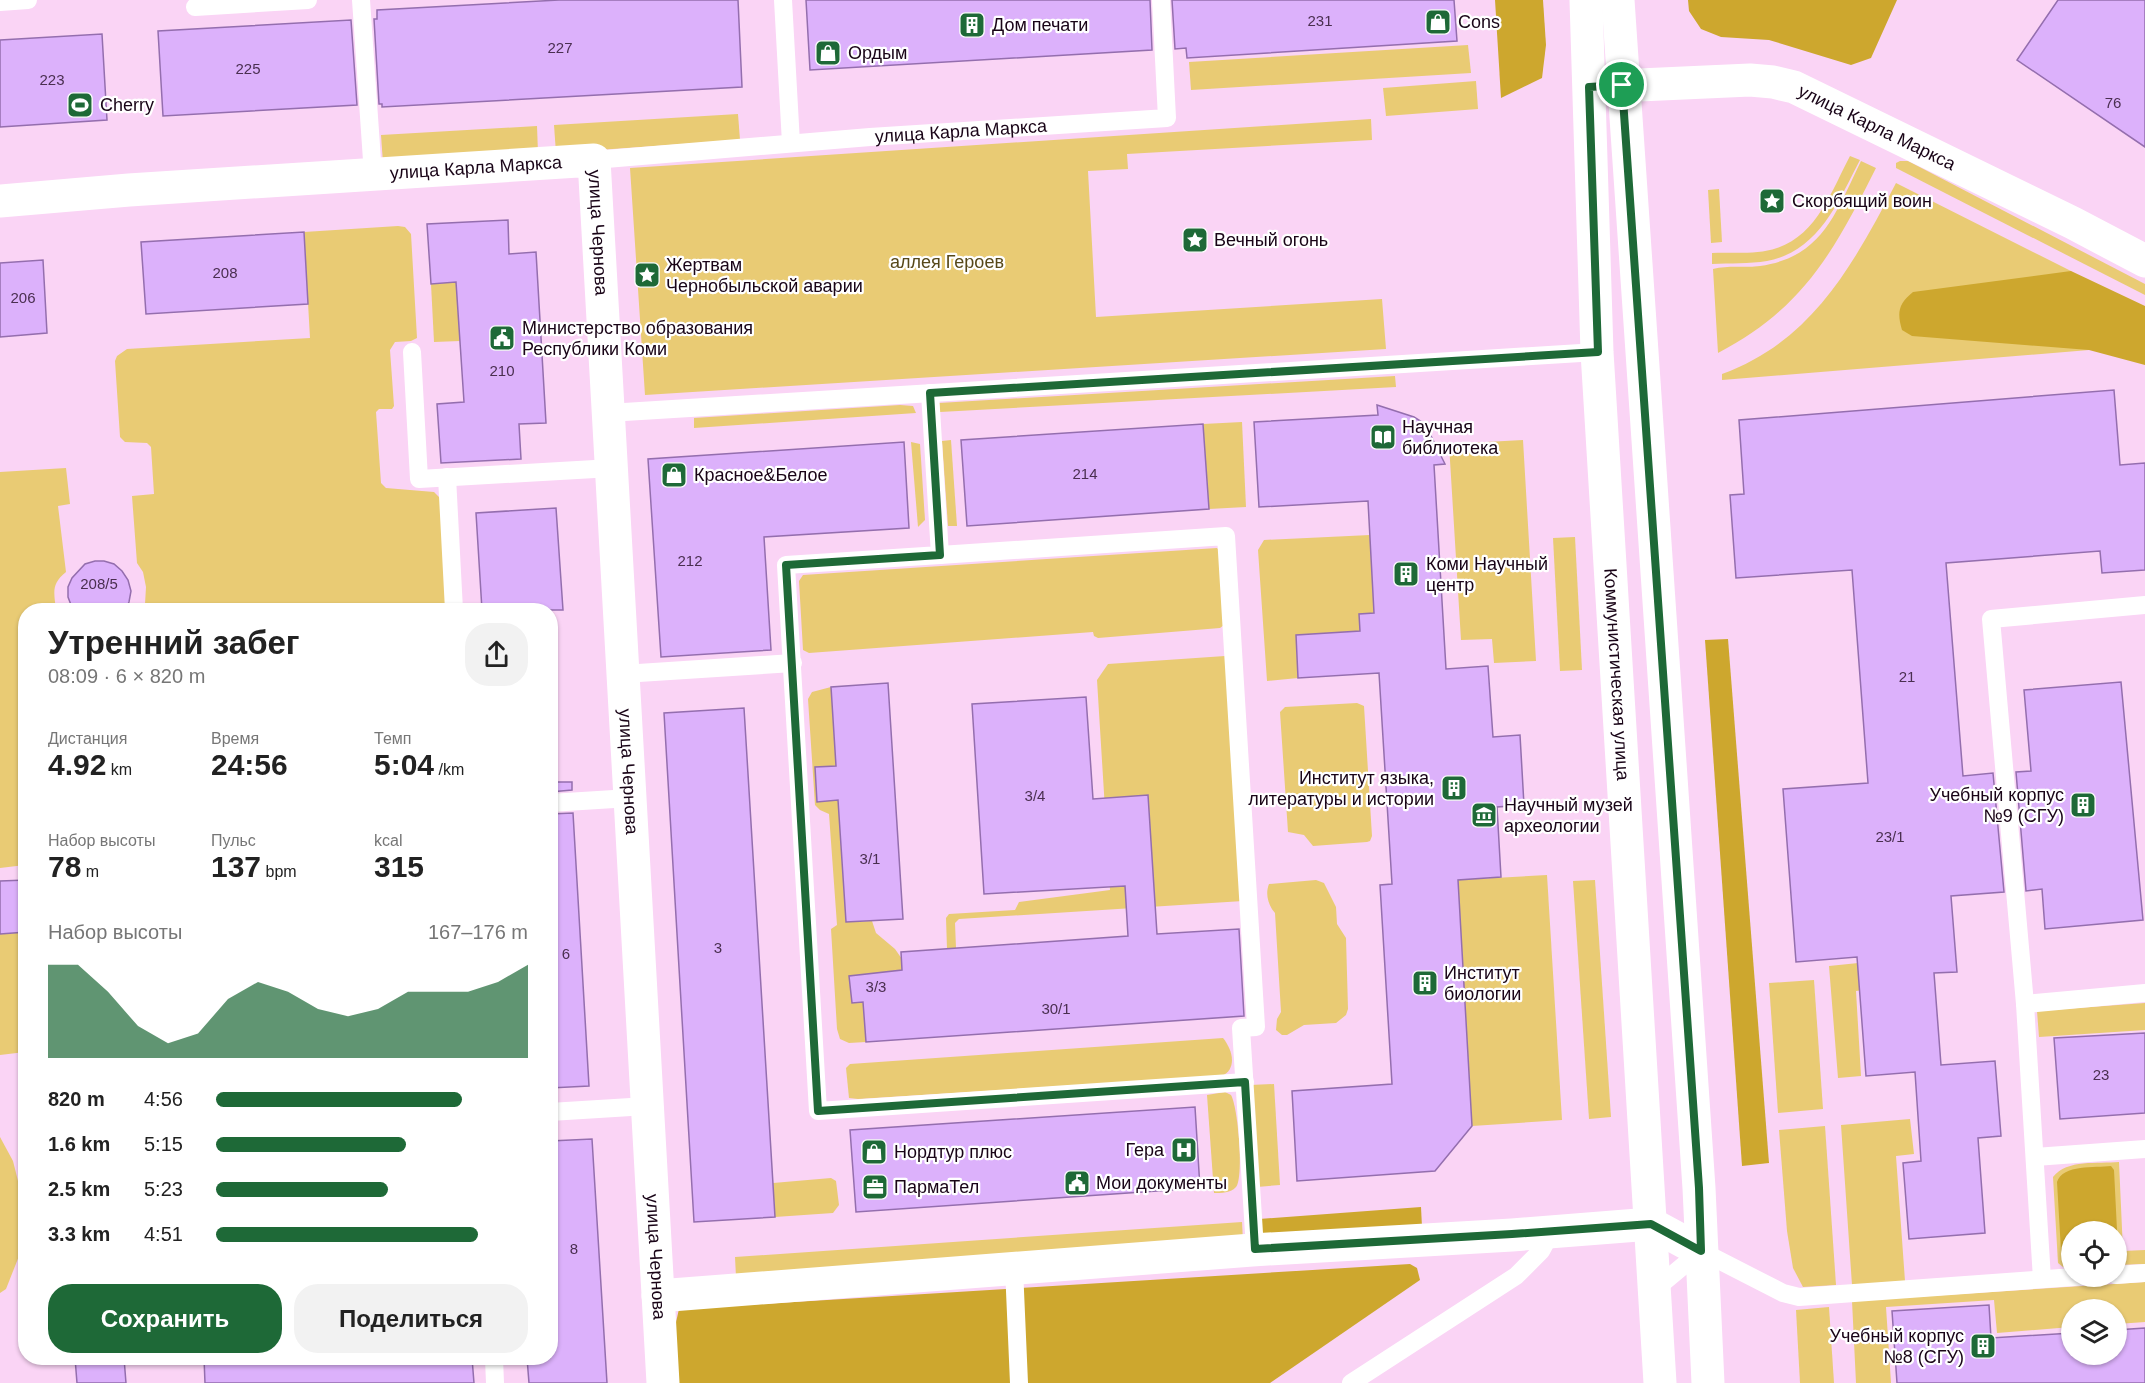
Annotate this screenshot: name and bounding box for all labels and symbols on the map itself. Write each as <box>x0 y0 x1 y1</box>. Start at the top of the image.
shop icon: Cons <box>1423 7 1453 37</box>
building icon: Дом печати <box>957 10 987 40</box>
house number: 231 <box>1307 12 1333 29</box>
place label: Cons <box>1458 12 1500 32</box>
place label: Дом печати <box>992 15 1088 35</box>
shop icon: Ордым <box>813 38 843 68</box>
house number: 227 <box>547 39 573 56</box>
place label: Ордым <box>848 43 907 63</box>
pin <box>1596 59 1647 110</box>
house number: 225 <box>235 60 261 77</box>
house number: 223 <box>39 71 65 88</box>
street label: улица Карла Маркса <box>1795 81 1960 175</box>
sports icon: Cherry <box>65 90 95 120</box>
house number: 76 <box>2105 94 2121 111</box>
place label: Cherry <box>100 95 154 115</box>
street label: улица Карла Маркса <box>874 116 1048 147</box>
street label: улица Карла Маркса <box>389 152 563 183</box>
street label: улица Чернова <box>585 169 612 297</box>
place icon: Скорбящий воин <box>1757 186 1787 216</box>
place label: Скорбящий воин <box>1792 191 1932 211</box>
place icon: Вечный огонь <box>1180 225 1210 255</box>
place label: Вечный огонь <box>1214 230 1328 250</box>
park label: аллея Героев <box>890 252 1004 272</box>
place label: Жертвам Чернобыльской аварии <box>666 255 863 296</box>
place icon: Жертвам Чернобыльской аварии <box>632 260 662 290</box>
house number: 208 <box>212 264 238 281</box>
house number: 206 <box>10 289 36 306</box>
place label: Министерство образования Республики Коми <box>522 318 753 359</box>
public building icon: Министерство образования Республики Коми <box>487 323 517 353</box>
house number: 210 <box>489 362 515 379</box>
place label: Научная библиотека <box>1402 417 1499 458</box>
library icon: Научная библиотека <box>1368 422 1398 452</box>
shop icon: Красное&Белое <box>659 460 689 490</box>
place label: Красное&Белое <box>694 465 827 485</box>
house number: 214 <box>1072 465 1098 482</box>
house number: 212 <box>677 552 703 569</box>
place label: Коми Научный центр <box>1426 554 1548 595</box>
building icon: Коми Научный центр <box>1391 559 1421 589</box>
street label: Коммунистическая улица <box>1600 567 1633 782</box>
house number: 208/5 <box>80 575 118 592</box>
house number: 21 <box>1899 668 1915 685</box>
street label: улица Чернова <box>615 708 642 836</box>
place label: Институт языка, литературы и истории <box>1248 768 1434 809</box>
building icon: Институт языка, литературы и истории <box>1439 773 1469 803</box>
place label: Учебный корпус №9 (СГУ) <box>1929 785 2064 826</box>
house number: 3/4 <box>1025 787 1045 804</box>
building icon: Учебный корпус №9 (СГУ) <box>2068 790 2098 820</box>
place label: Научный музей археологии <box>1504 795 1633 836</box>
museum icon: Научный музей археологии <box>1469 800 1499 830</box>
house number: 23/1 <box>1875 828 1905 845</box>
house number: 3/1 <box>860 850 880 867</box>
house number: 3 <box>714 939 722 956</box>
house number: 6 <box>562 945 570 962</box>
place label: Институт биологии <box>1444 963 1521 1004</box>
building icon: Институт биологии <box>1410 968 1440 998</box>
house number: 3/3 <box>866 978 886 995</box>
house number: 30/1 <box>1041 1000 1071 1017</box>
house number: 23 <box>2093 1066 2109 1083</box>
hospital icon: Гера <box>1169 1135 1199 1165</box>
shop icon: Нордтур плюс <box>859 1137 889 1167</box>
place label: Гера <box>1125 1140 1165 1160</box>
place label: Нордтур плюс <box>894 1142 1012 1162</box>
public building icon: Мои документы <box>1062 1168 1092 1198</box>
office icon: ПармаТел <box>860 1172 890 1202</box>
place label: Мои документы <box>1096 1173 1227 1193</box>
place label: ПармаТел <box>894 1177 979 1197</box>
street label: улица Чернова <box>642 1193 669 1321</box>
house number: 8 <box>570 1240 578 1257</box>
place label: Учебный корпус №8 (СГУ) <box>1829 1326 1964 1367</box>
building icon: Учебный корпус №8 (СГУ) <box>1968 1331 1998 1361</box>

